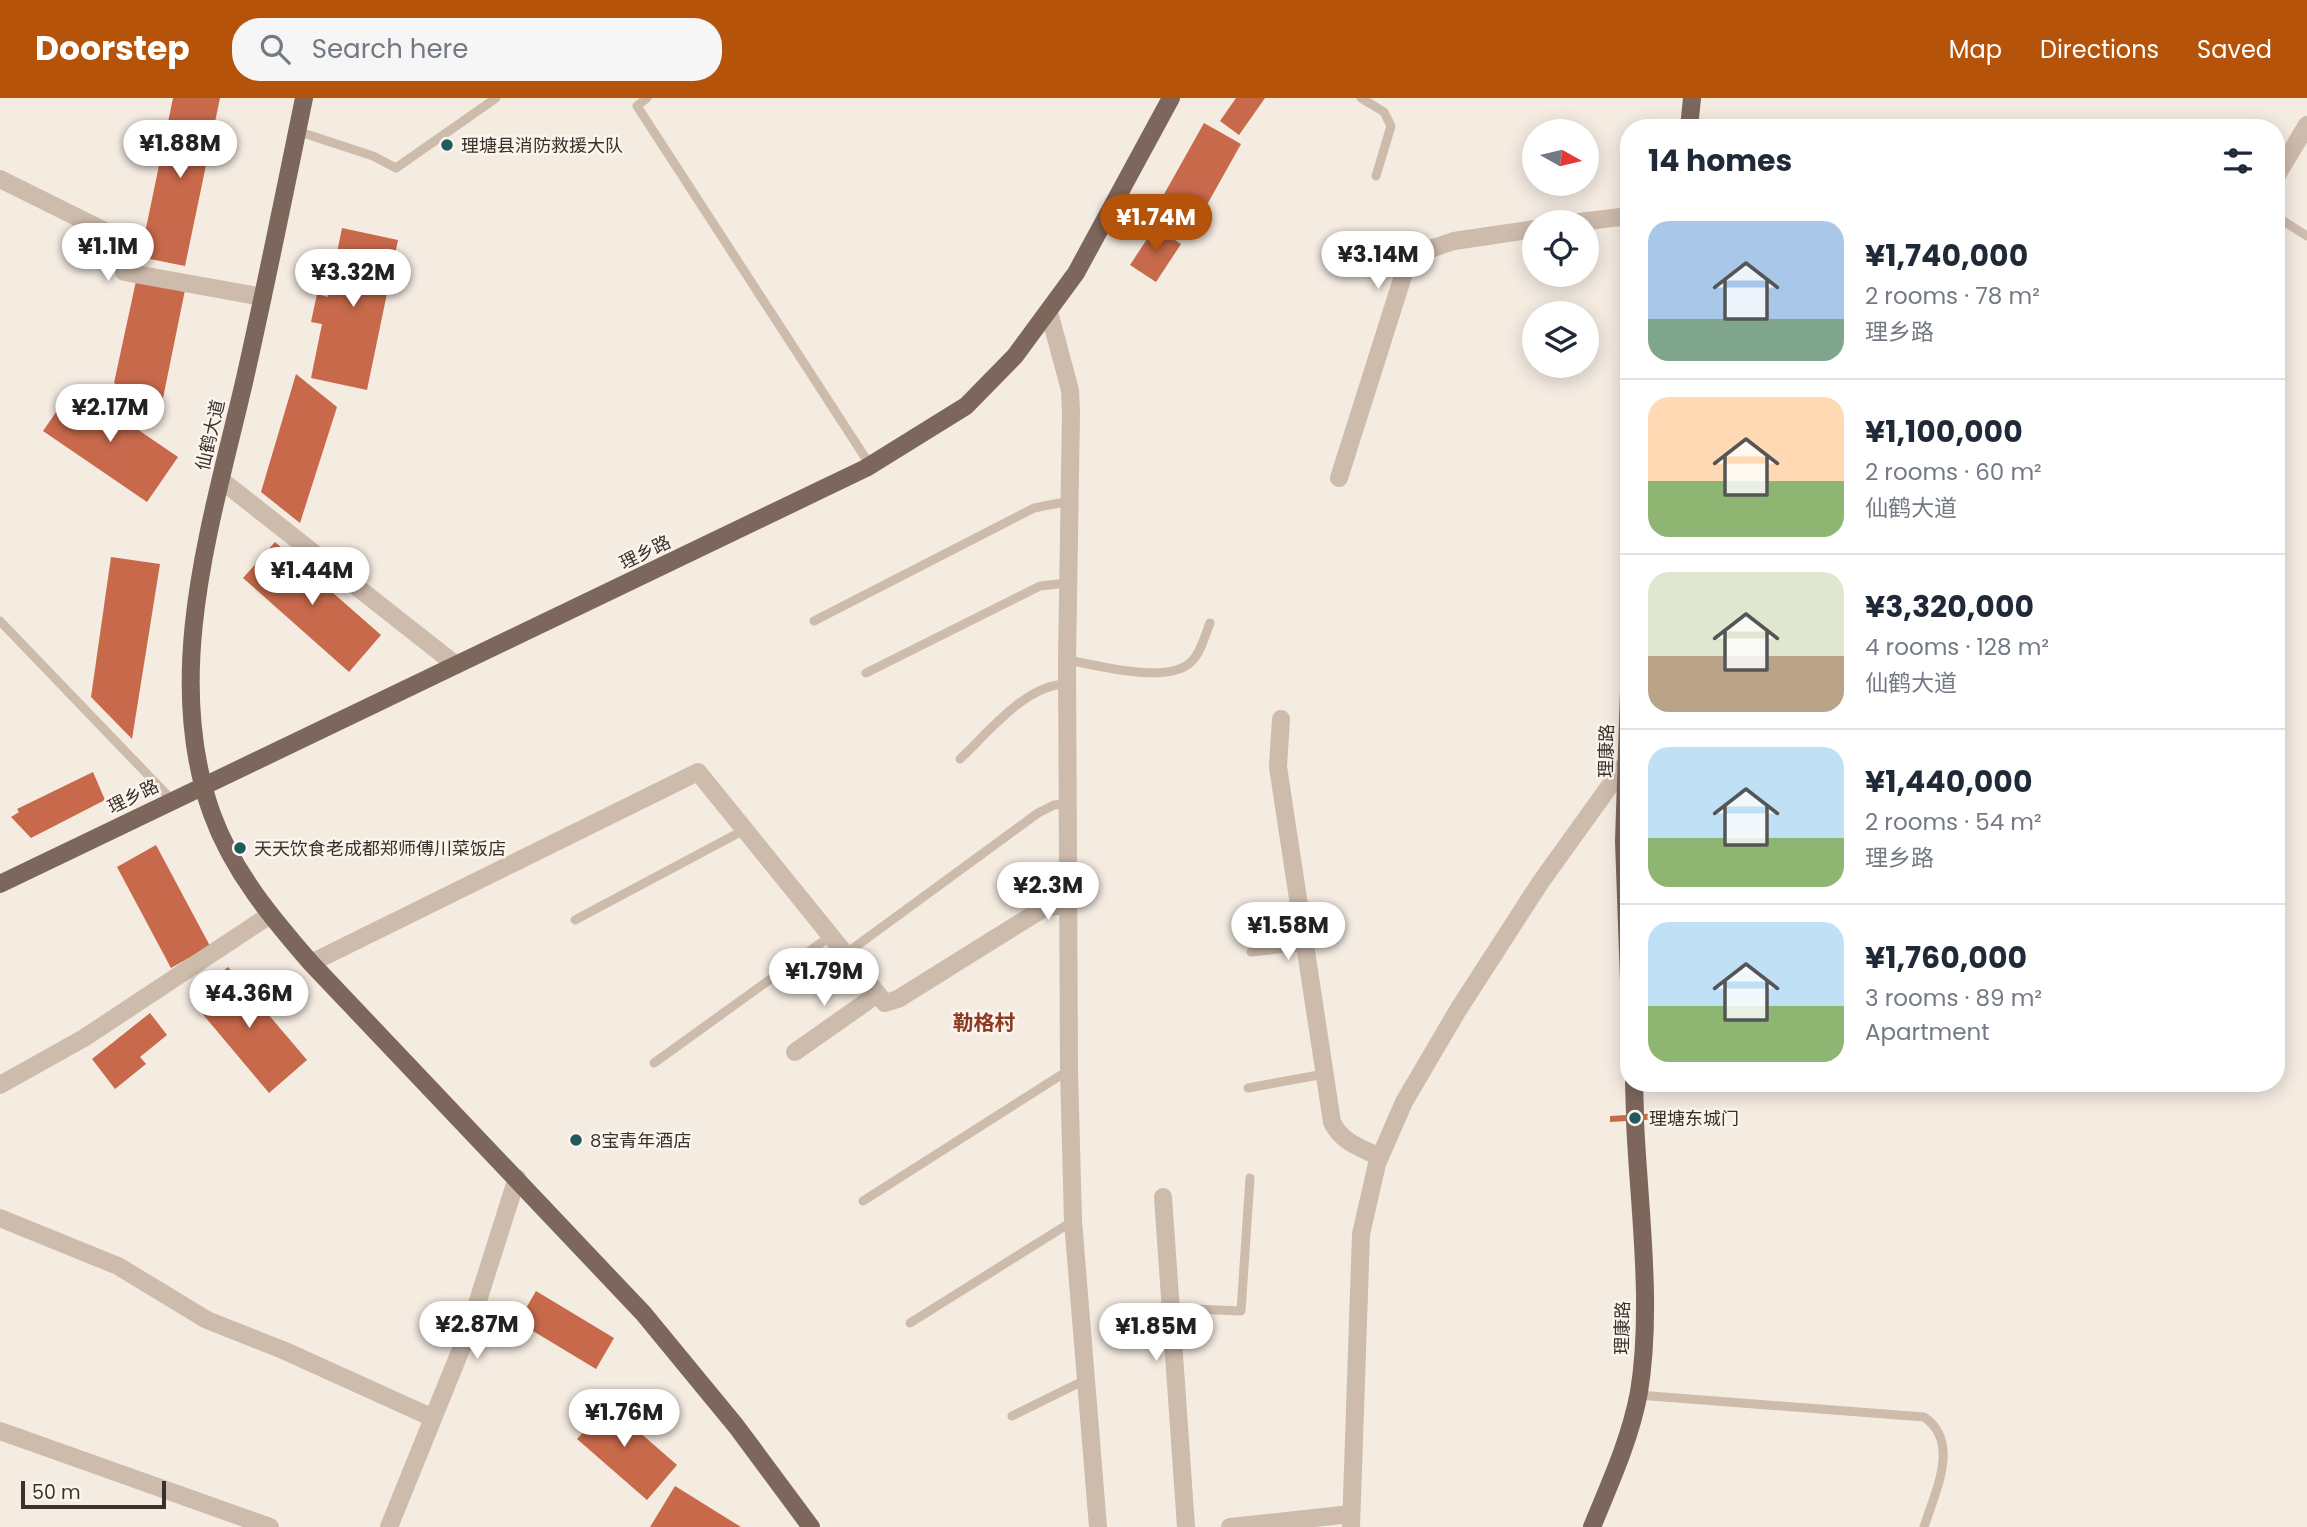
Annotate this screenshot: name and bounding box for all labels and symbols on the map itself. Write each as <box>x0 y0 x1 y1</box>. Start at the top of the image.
north arrow <box>1522 119 1600 196</box>
pin: ¥1.88M <box>123 120 237 180</box>
place label: 理塘县消防救援大队 <box>461 133 623 158</box>
marker: 理塘县消防救援大队 <box>439 137 455 153</box>
pin: ¥1.74M <box>1099 194 1213 254</box>
pin: ¥1.1M <box>59 223 157 283</box>
pin: ¥3.14M <box>1321 232 1435 291</box>
pin: ¥3.32M <box>296 250 410 309</box>
pin: ¥2.17M <box>53 384 167 444</box>
street label: 仙鹤大道 <box>190 397 230 473</box>
street label: 理乡路 <box>615 529 675 575</box>
pin: ¥1.44M <box>255 547 369 607</box>
street label: 理康路 <box>1593 724 1619 778</box>
street label: 理乡路 <box>103 773 163 819</box>
place label: 天天饮食老成都郑师傅川菜饭店 <box>254 836 506 861</box>
marker: 天天饮食老成都郑师傅川菜饭店 <box>232 840 248 856</box>
pin: ¥2.3M <box>999 862 1097 922</box>
pin: ¥1.58M <box>1231 902 1345 962</box>
pin: ¥1.79M <box>767 948 881 1008</box>
pin: ¥4.36M <box>192 970 306 1030</box>
district label: 勒格村 <box>953 1008 1016 1037</box>
place label: 理塘东城门 <box>1649 1106 1739 1131</box>
marker: 理塘东城门 <box>1627 1110 1643 1126</box>
place label: 8宝青年酒店 <box>590 1128 691 1153</box>
marker: 8宝青年酒店 <box>568 1132 584 1148</box>
street label: 理康路 <box>1609 1301 1635 1355</box>
pin: ¥2.87M <box>420 1302 534 1361</box>
pin: ¥1.85M <box>1099 1304 1213 1363</box>
pin: ¥1.76M <box>567 1390 681 1449</box>
scale bar <box>21 1478 166 1510</box>

